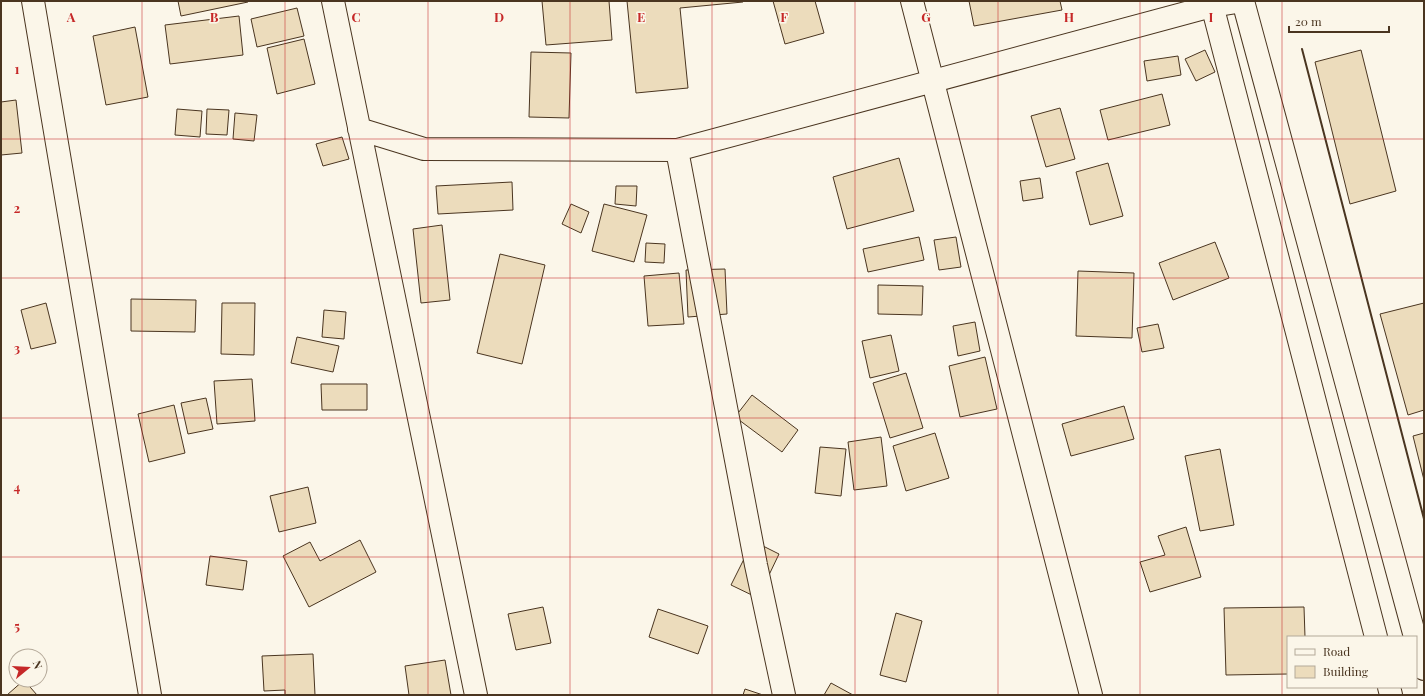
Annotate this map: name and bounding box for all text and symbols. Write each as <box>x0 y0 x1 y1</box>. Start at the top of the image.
text: A <box>66 8 76 25</box>
text: B <box>210 8 219 25</box>
text: C <box>351 8 361 25</box>
text: D <box>494 8 504 25</box>
text: E <box>637 8 645 25</box>
text: F <box>780 8 788 25</box>
text: G <box>921 8 931 25</box>
text: H <box>1064 8 1074 25</box>
text: I <box>1209 8 1214 25</box>
scale bar <box>1289 8 1389 34</box>
text: 20 m <box>1295 13 1322 29</box>
text: 1 <box>15 60 20 77</box>
text: 2 <box>14 199 21 216</box>
text: 3 <box>14 339 20 356</box>
text: 4 <box>14 478 21 495</box>
text: 5 <box>14 617 20 634</box>
legend <box>1287 636 1417 688</box>
text: Road <box>1323 643 1350 659</box>
north arrow <box>8 648 48 688</box>
text: N <box>30 659 46 671</box>
text: Building <box>1323 663 1369 679</box>

